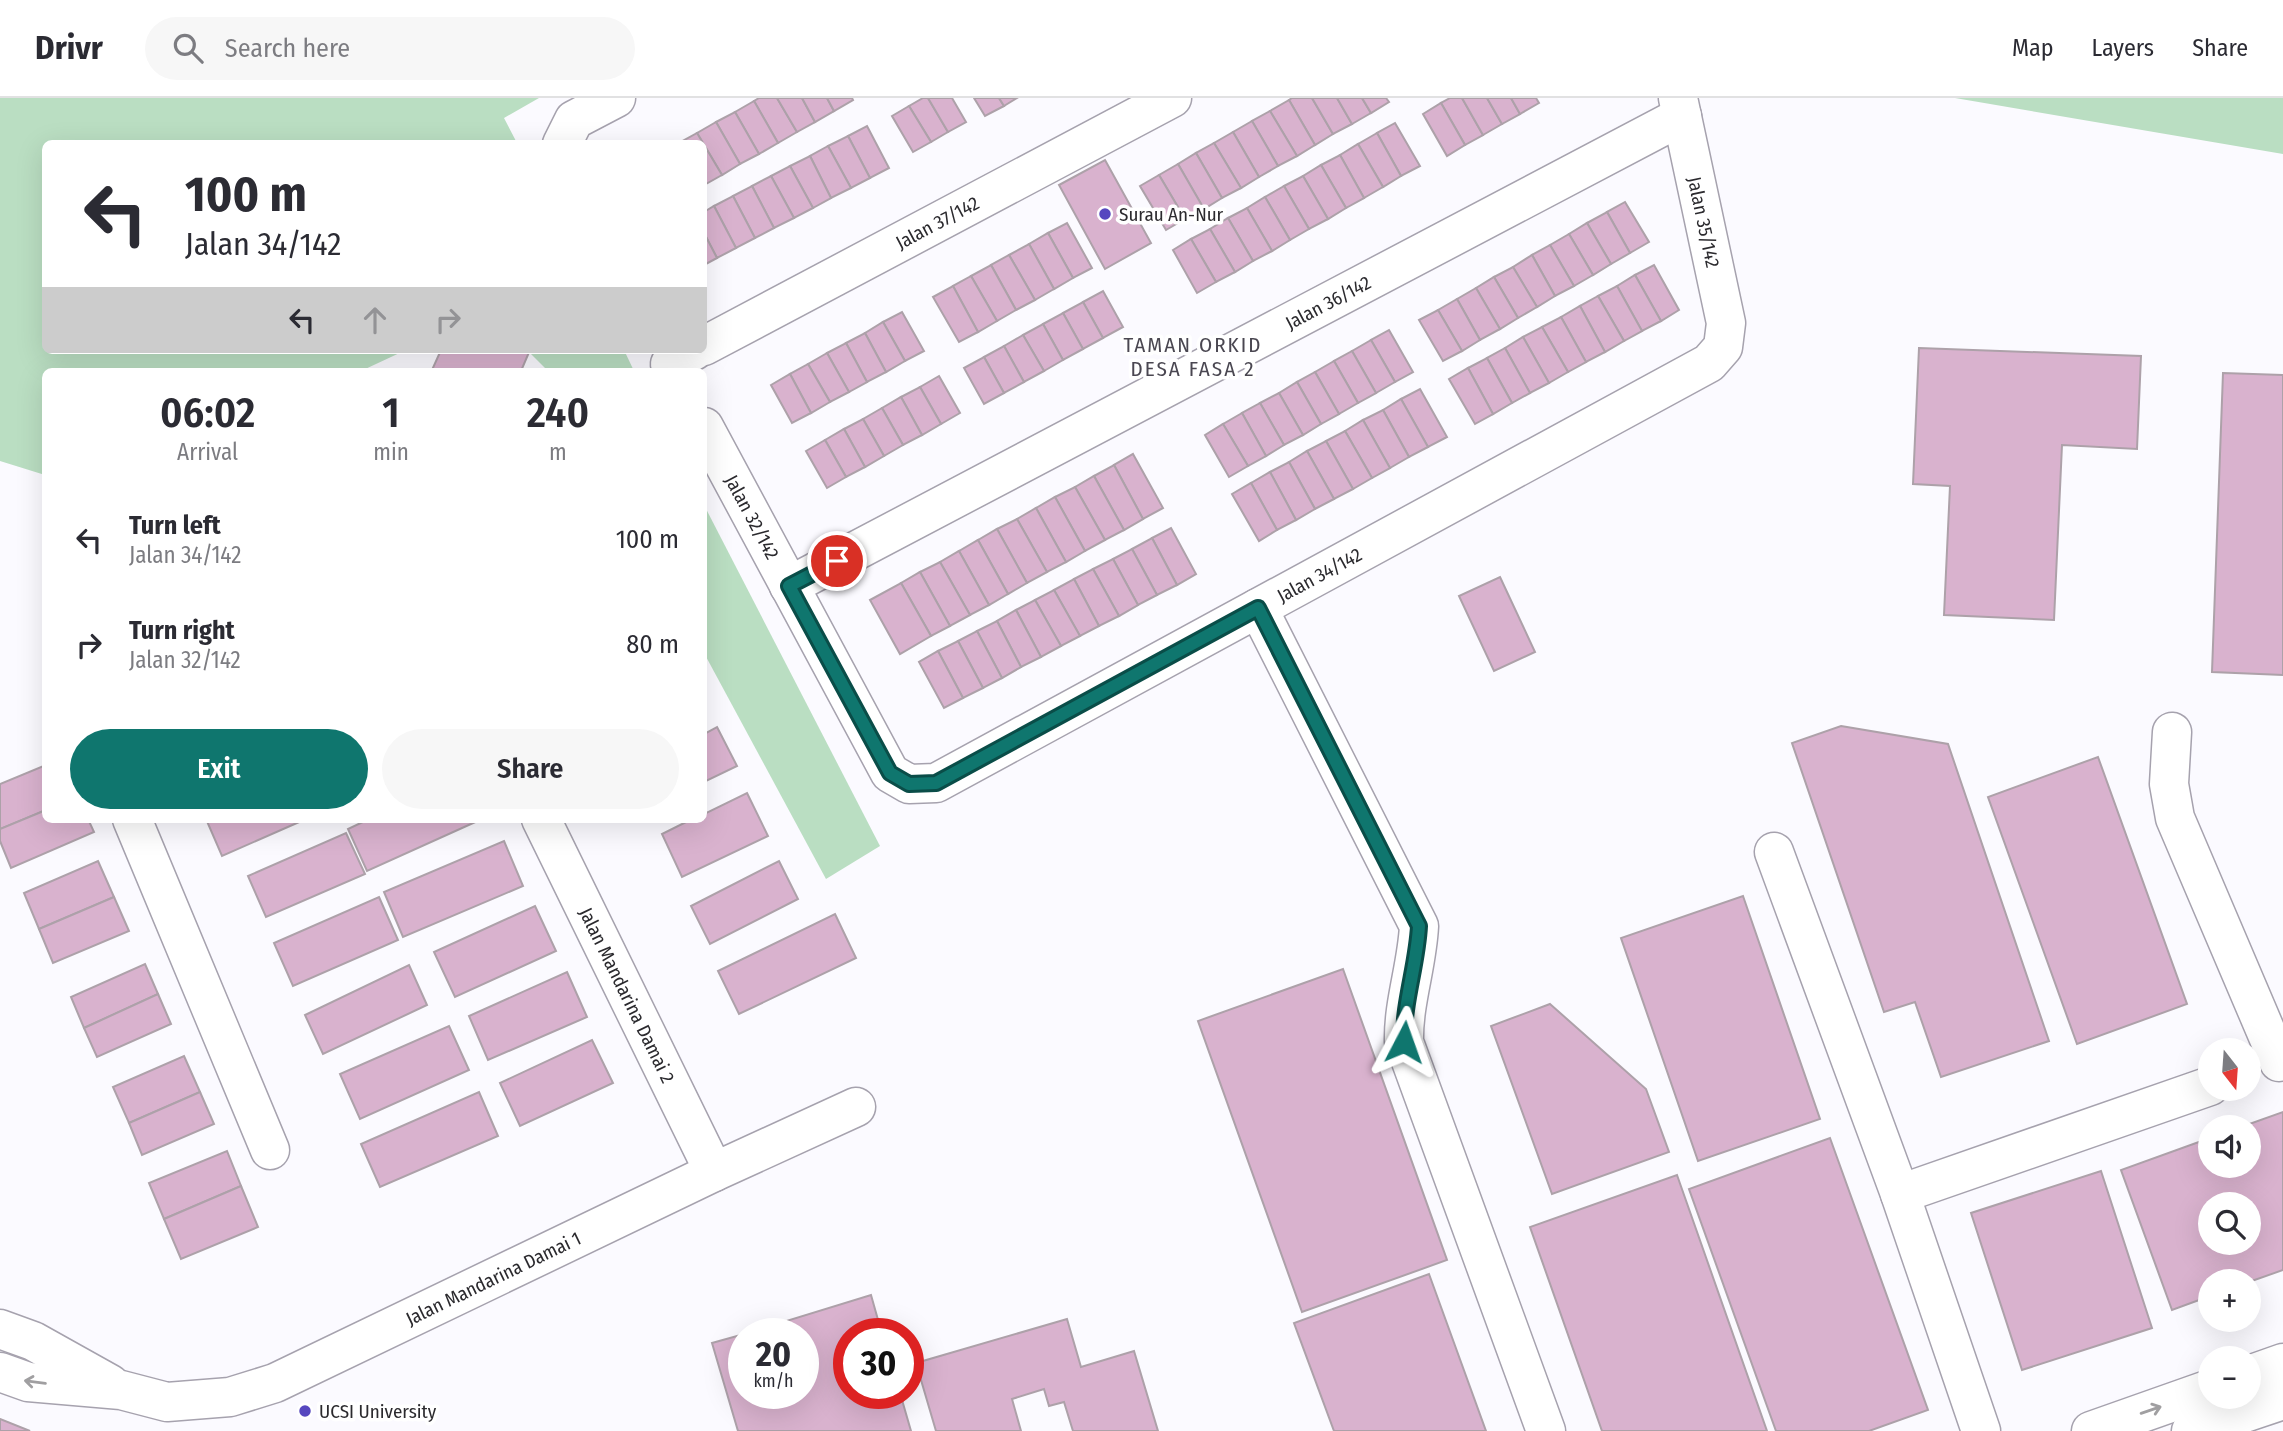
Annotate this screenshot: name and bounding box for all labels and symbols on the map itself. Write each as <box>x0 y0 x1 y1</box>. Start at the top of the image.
street label: Jalan 35/142 <box>1683 175 1724 270</box>
street label: Jalan 37/142 <box>892 191 983 254</box>
place label: Surau An-Nur <box>1119 203 1224 226</box>
marker: Surau An-Nur <box>1097 206 1113 222</box>
street label: Jalan 36/142 <box>1282 271 1375 335</box>
district label: TAMAN ORKID DESA FASA 2 <box>1124 332 1262 382</box>
street label: Jalan 32/142 <box>720 471 784 563</box>
pin <box>807 531 867 591</box>
street label: Jalan 34/142 <box>1273 543 1366 607</box>
street label: Jalan Mandarina Damai 2 <box>574 904 679 1087</box>
position arrow <box>1367 1005 1441 1079</box>
north arrow <box>2198 1038 2261 1101</box>
street label: Jalan Mandarina Damai 1 <box>402 1227 585 1330</box>
speed limit sign: 30 <box>833 1318 924 1409</box>
one-way arrow <box>24 1375 47 1388</box>
place label: UCSI University <box>319 1400 437 1423</box>
marker: UCSI University <box>297 1403 313 1419</box>
one-way arrow <box>2139 1403 2161 1415</box>

